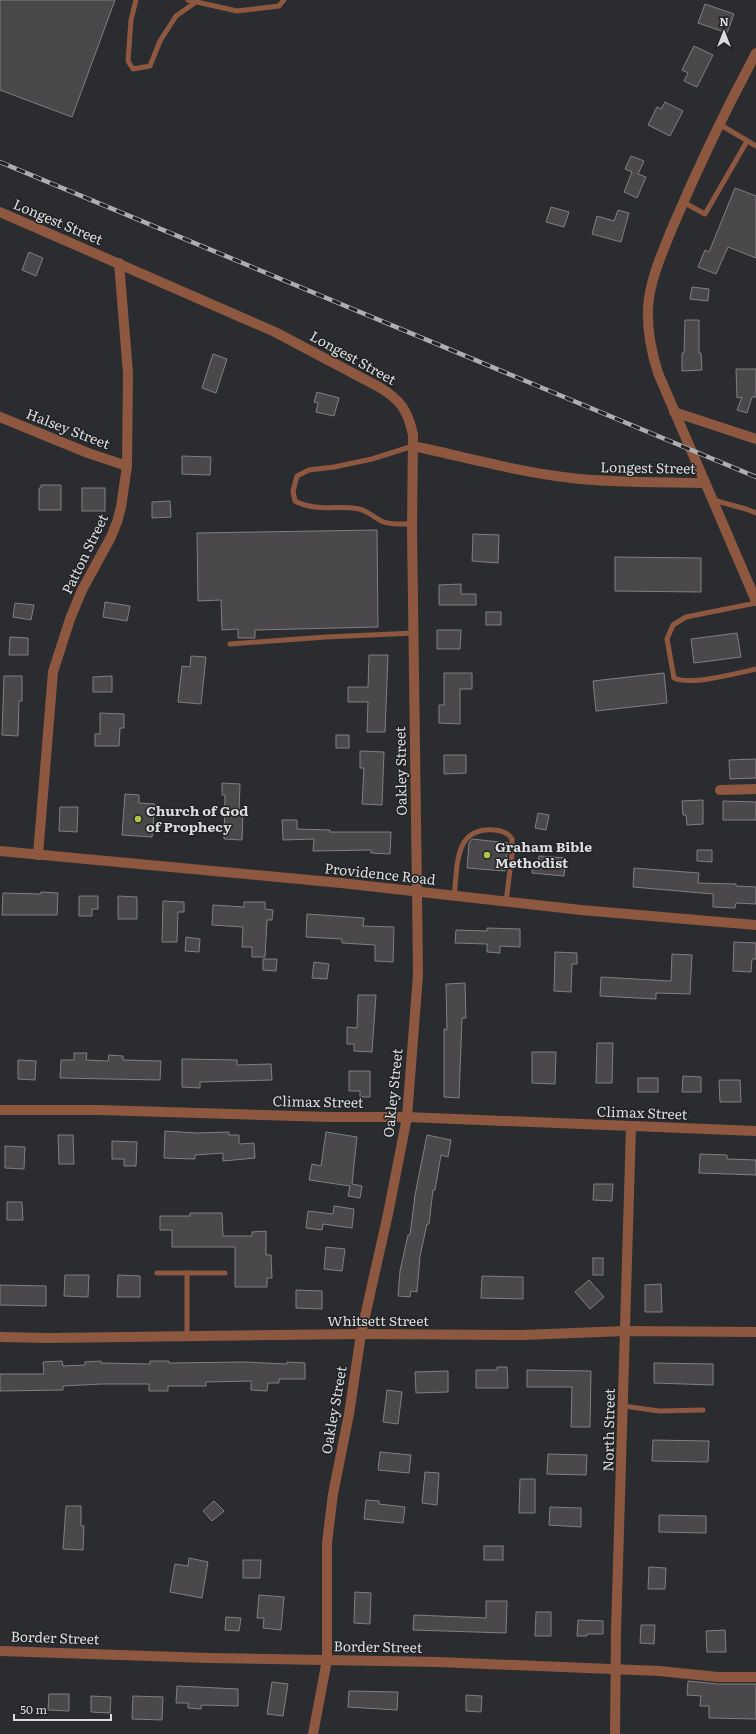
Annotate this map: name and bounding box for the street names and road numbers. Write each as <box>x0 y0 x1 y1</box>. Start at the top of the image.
street label: Longest Street <box>11 193 107 249</box>
street label: Longest Street <box>307 325 400 389</box>
street label: Halsey Street <box>24 403 113 453</box>
street label: Longest Street <box>600 456 696 478</box>
street label: Patton Street <box>56 510 112 597</box>
street label: Oakley Street <box>389 726 411 816</box>
street label: Providence Road <box>324 857 437 889</box>
street label: Oakley Street <box>377 1047 407 1138</box>
street label: Climax Street <box>272 1090 364 1112</box>
street label: Climax Street <box>596 1100 688 1124</box>
street label: Whitsett Street <box>327 1310 429 1330</box>
street label: Oakley Street <box>315 1364 351 1456</box>
street label: North Street <box>597 1388 619 1472</box>
street label: Border Street <box>10 1625 100 1649</box>
street label: Border Street <box>333 1635 423 1657</box>

